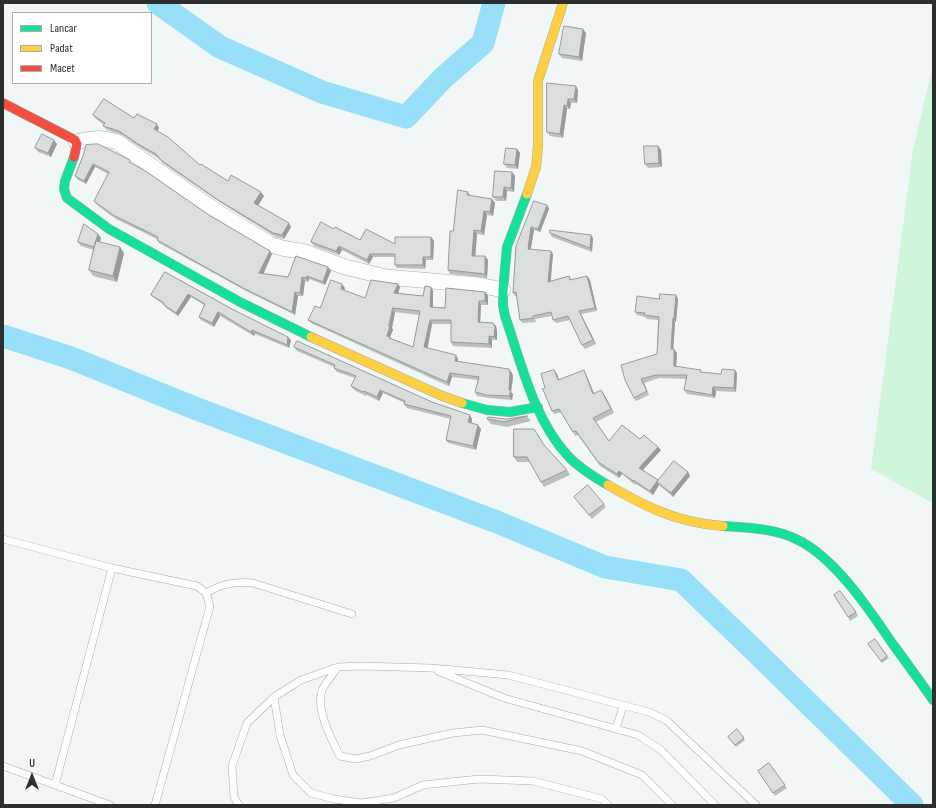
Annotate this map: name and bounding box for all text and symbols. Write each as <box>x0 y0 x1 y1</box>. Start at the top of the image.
legend <box>12 12 152 84</box>
text: Lancar <box>50 21 77 36</box>
text: Padat <box>50 41 73 56</box>
text: Macet <box>50 61 75 76</box>
north arrow <box>12 756 52 796</box>
text: U <box>29 757 35 770</box>

